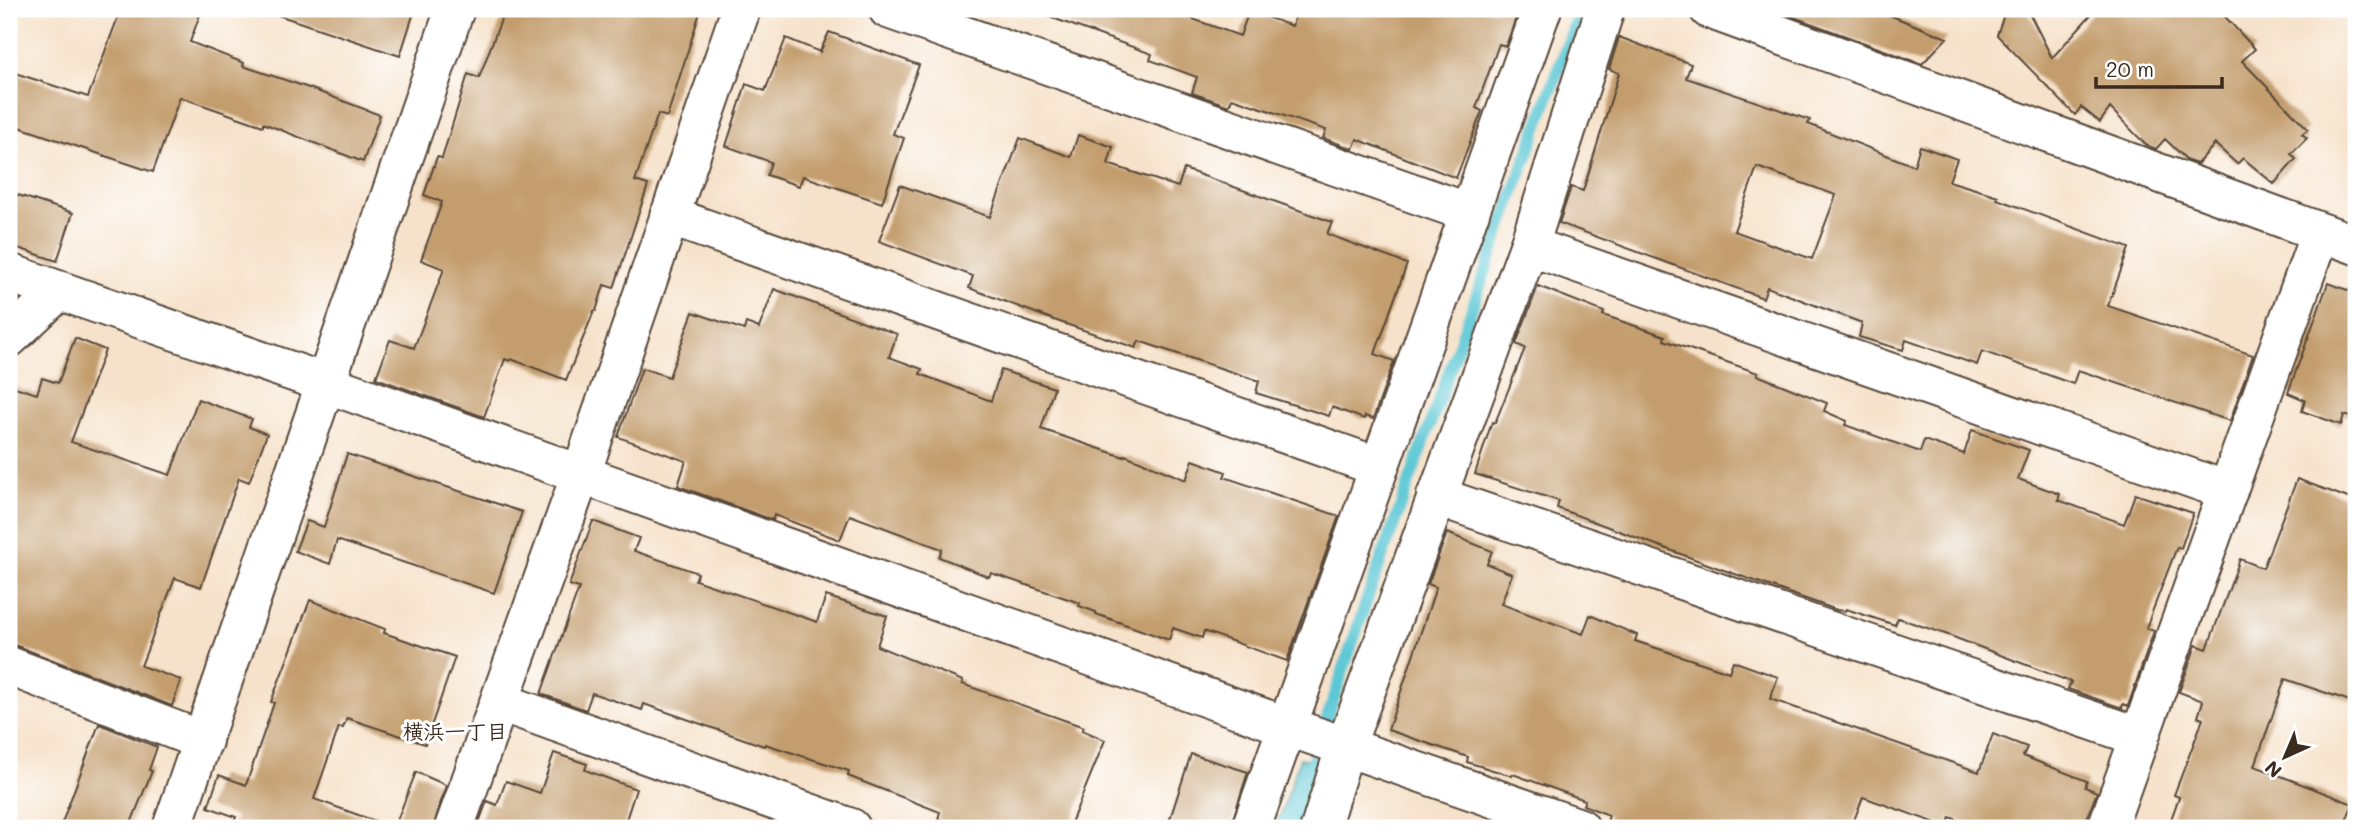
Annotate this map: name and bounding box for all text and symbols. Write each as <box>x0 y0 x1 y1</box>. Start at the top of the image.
scale bar <box>2096 46 2222 90</box>
text: 20 m <box>2106 55 2154 82</box>
district label: 横浜一丁目 <box>403 717 508 744</box>
north arrow <box>2250 722 2320 792</box>
text: N <box>2259 756 2287 784</box>

